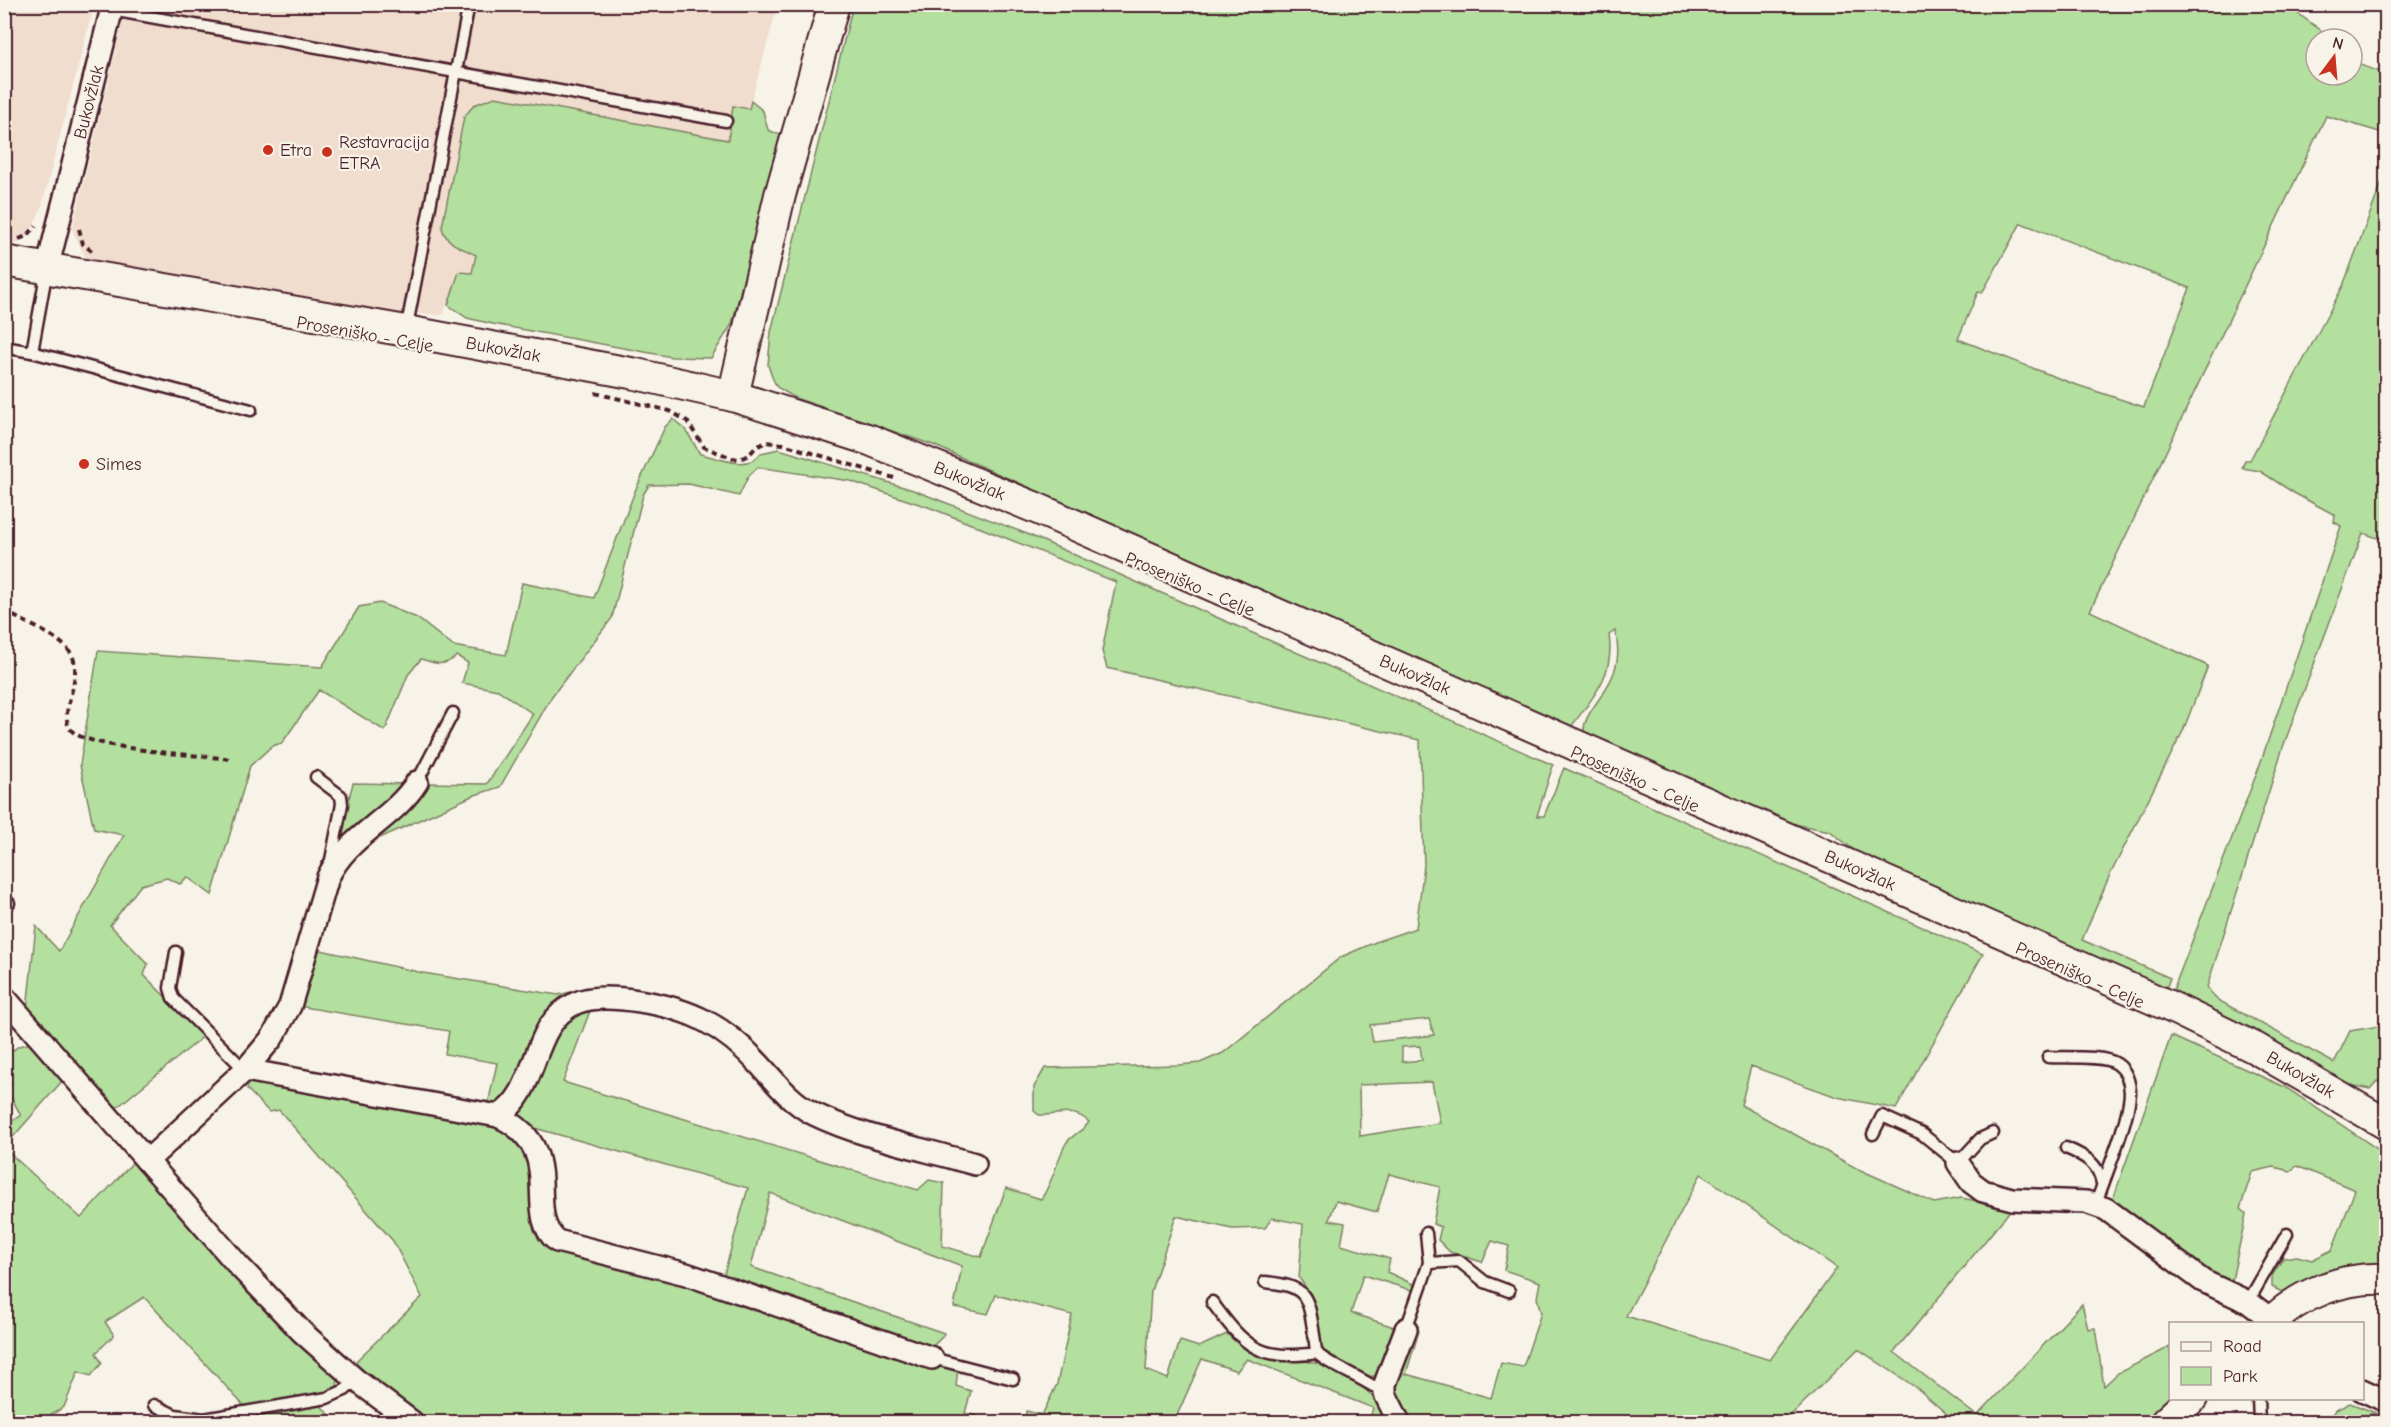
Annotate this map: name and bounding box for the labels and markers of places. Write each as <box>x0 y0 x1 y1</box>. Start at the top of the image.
place label: Restavracija ETRA <box>339 132 430 174</box>
place label: Etra <box>280 140 312 161</box>
marker: Etra <box>261 143 275 157</box>
marker: Restavracija ETRA <box>320 145 334 159</box>
place label: Simes <box>96 454 141 475</box>
marker: Simes <box>77 457 91 471</box>

